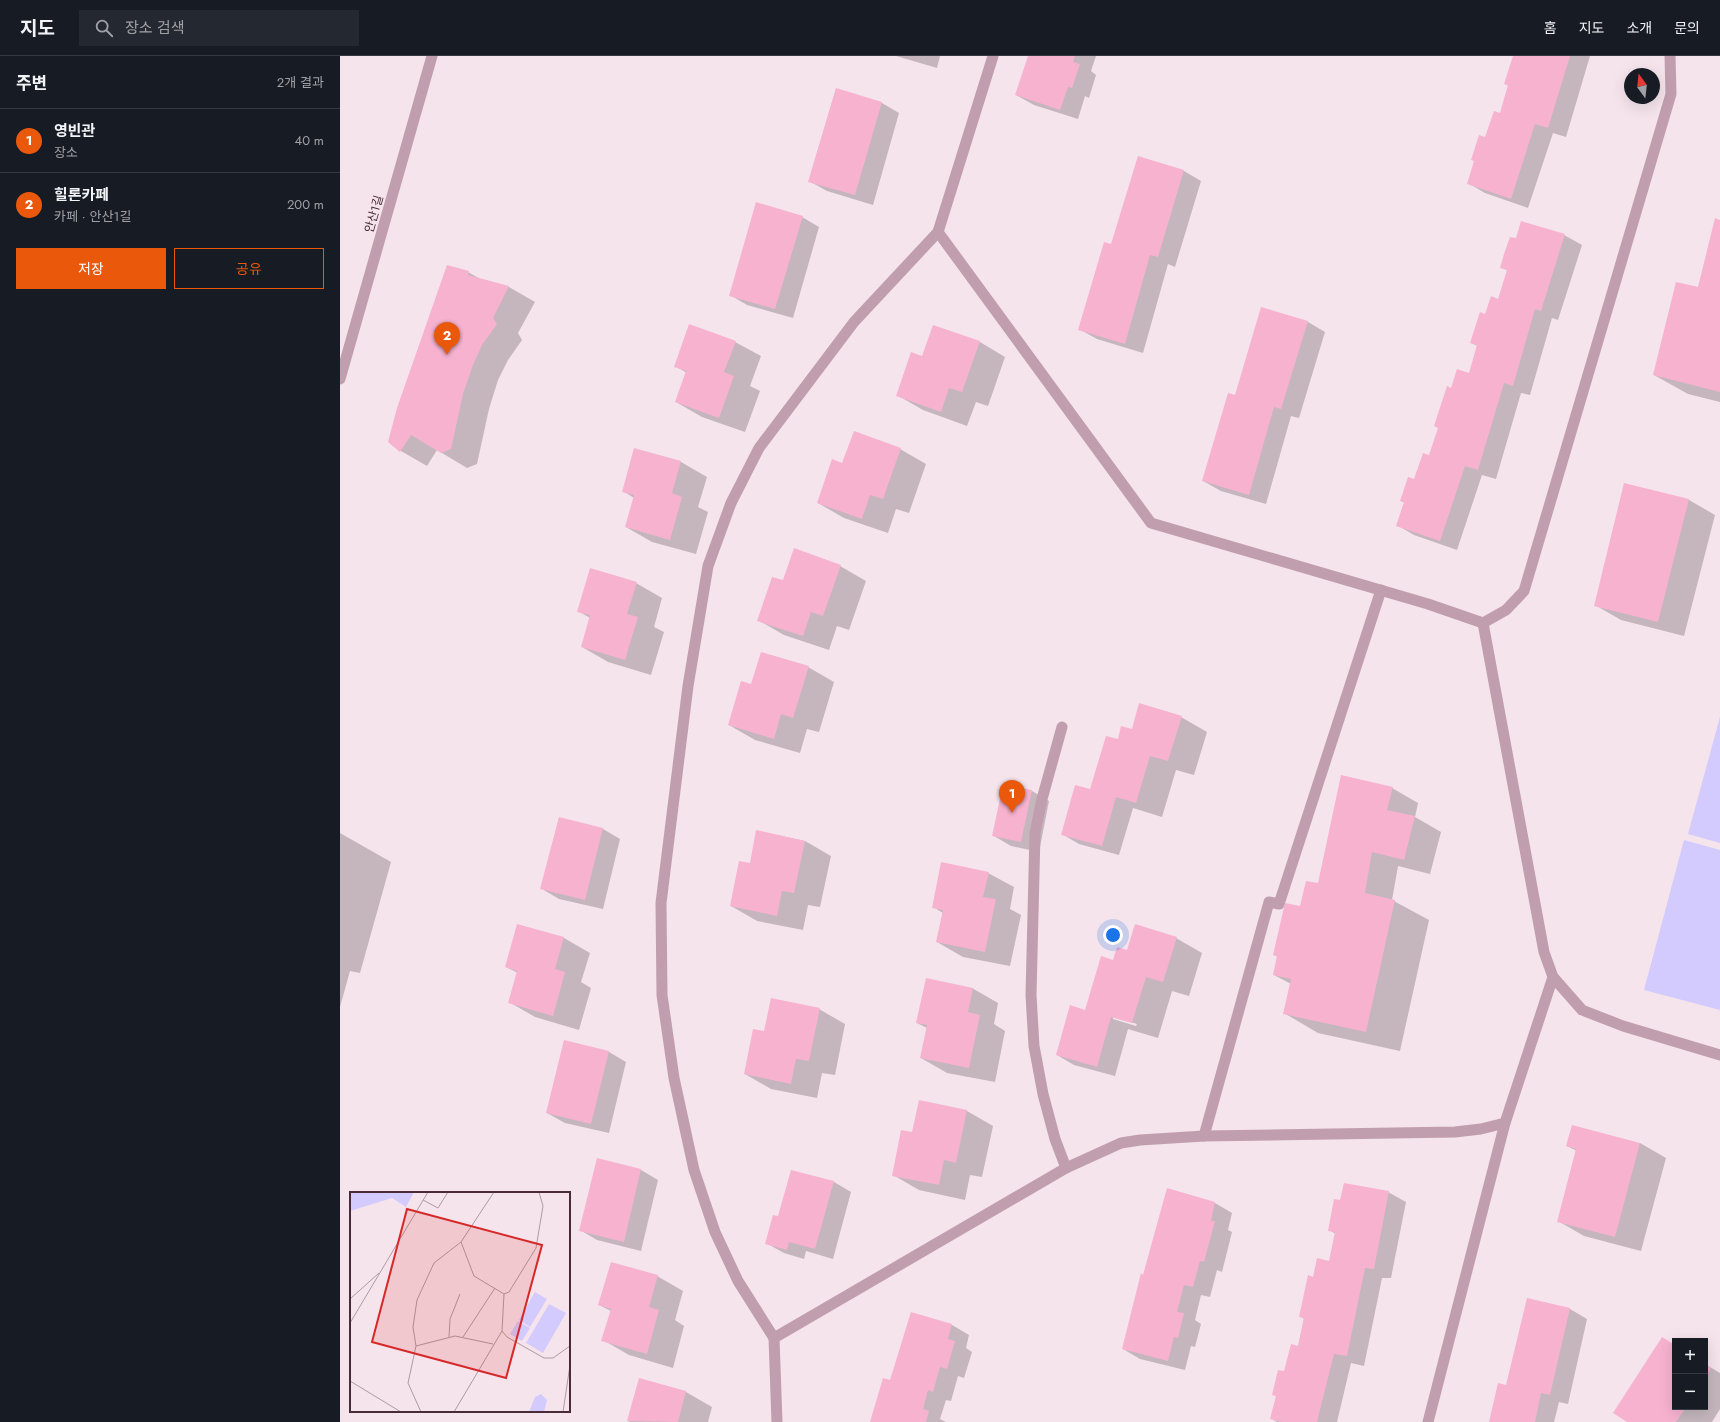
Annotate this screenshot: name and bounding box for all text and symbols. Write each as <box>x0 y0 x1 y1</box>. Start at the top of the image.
search box <box>79 10 359 46</box>
text: 지도 <box>20 15 55 42</box>
icon: search <box>93 17 115 39</box>
text: 장소 검색 <box>125 17 185 39</box>
text: 홈 <box>1544 18 1557 38</box>
text: 지도 <box>1579 18 1604 38</box>
text: 소개 <box>1626 18 1652 38</box>
text: 문의 <box>1674 18 1700 38</box>
north arrow <box>1624 68 1660 104</box>
text: 주변 <box>16 71 47 95</box>
text: 2개 결과 <box>277 73 324 92</box>
text: 영빈관 <box>54 120 95 142</box>
text: 1 <box>26 131 32 150</box>
text: 40 m <box>295 131 324 150</box>
text: 장소 <box>54 143 78 162</box>
text: 힐론카페 <box>54 184 109 206</box>
street label: 안산1길 <box>360 193 388 235</box>
text: 2 <box>25 195 33 214</box>
text: 200 m <box>287 195 324 214</box>
text: 카페 · 안산1길 <box>54 207 131 226</box>
button: 저장 <box>16 248 166 289</box>
button: 공유 <box>174 248 324 289</box>
pin: 2 <box>434 322 460 355</box>
pin: 1 <box>999 780 1025 813</box>
your location <box>1103 925 1123 945</box>
inset map <box>350 1192 570 1412</box>
map controls <box>1672 1338 1708 1410</box>
button: + <box>1672 1338 1708 1374</box>
button: − <box>1672 1374 1708 1410</box>

